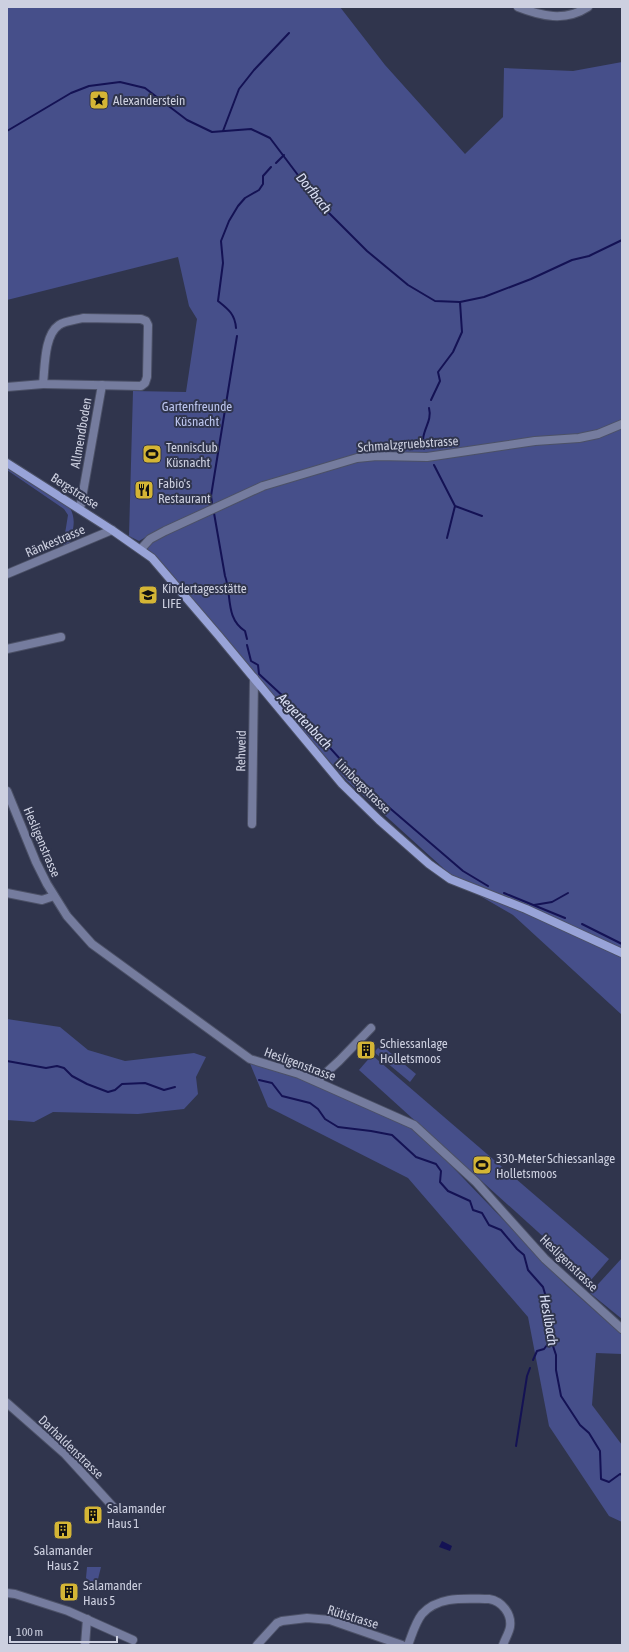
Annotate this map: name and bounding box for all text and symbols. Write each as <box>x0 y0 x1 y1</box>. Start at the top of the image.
place icon: Alexanderstein <box>88 89 110 111</box>
place label: Alexanderstein <box>113 93 185 108</box>
water label: Dorfbach <box>293 170 335 217</box>
street label: Allmendboden <box>67 396 95 470</box>
park label: Gartenfreunde Küsnacht <box>162 399 232 429</box>
street label: Schmalzgruebstrasse <box>357 433 459 455</box>
place label: Tennisclub Küsnacht <box>166 440 218 470</box>
sports icon: Tennisclub Küsnacht <box>141 443 163 465</box>
street label: Bergstrasse <box>48 470 102 512</box>
place label: Fabio's Restaurant <box>158 476 211 506</box>
restaurant icon: Fabio's Restaurant <box>133 479 155 501</box>
street label: Ränkestrasse <box>23 522 87 560</box>
place label: Kindertagesstätte LIFE <box>162 581 247 611</box>
school or university icon: Kindertagesstätte LIFE <box>137 584 159 606</box>
water label: Aegertenbach <box>274 689 336 753</box>
street label: Rehweid <box>233 730 249 772</box>
street label: Limbergstrasse <box>332 755 394 817</box>
street label: Hesligenstrasse <box>20 805 64 880</box>
place label: Schiessanlage Holletsmoos <box>380 1036 448 1066</box>
building icon: Schiessanlage Holletsmoos <box>355 1039 377 1061</box>
street label: Hesligenstrasse <box>262 1044 338 1084</box>
place label: 330-Meter Schiessanlage Holletsmoos <box>496 1151 615 1181</box>
sports icon: 330-Meter Schiessanlage Holletsmoos <box>471 1154 493 1176</box>
street label: Hesligenstrasse <box>537 1232 601 1295</box>
water label: Heslibach <box>537 1293 561 1347</box>
street label: Darhaldenstrasse <box>35 1412 107 1482</box>
place label: Salamander Haus 1 <box>107 1501 166 1531</box>
building icon: Salamander Haus 1 <box>82 1504 104 1526</box>
building icon: Salamander Haus 2 <box>52 1519 74 1541</box>
place label: Salamander Haus 2 <box>34 1543 92 1573</box>
place label: Salamander Haus 5 <box>83 1578 142 1608</box>
building icon: Salamander Haus 5 <box>58 1581 80 1603</box>
street label: Rütistrasse <box>326 1602 380 1632</box>
scale bar <box>10 1618 117 1644</box>
text: 100 m <box>16 1625 43 1639</box>

